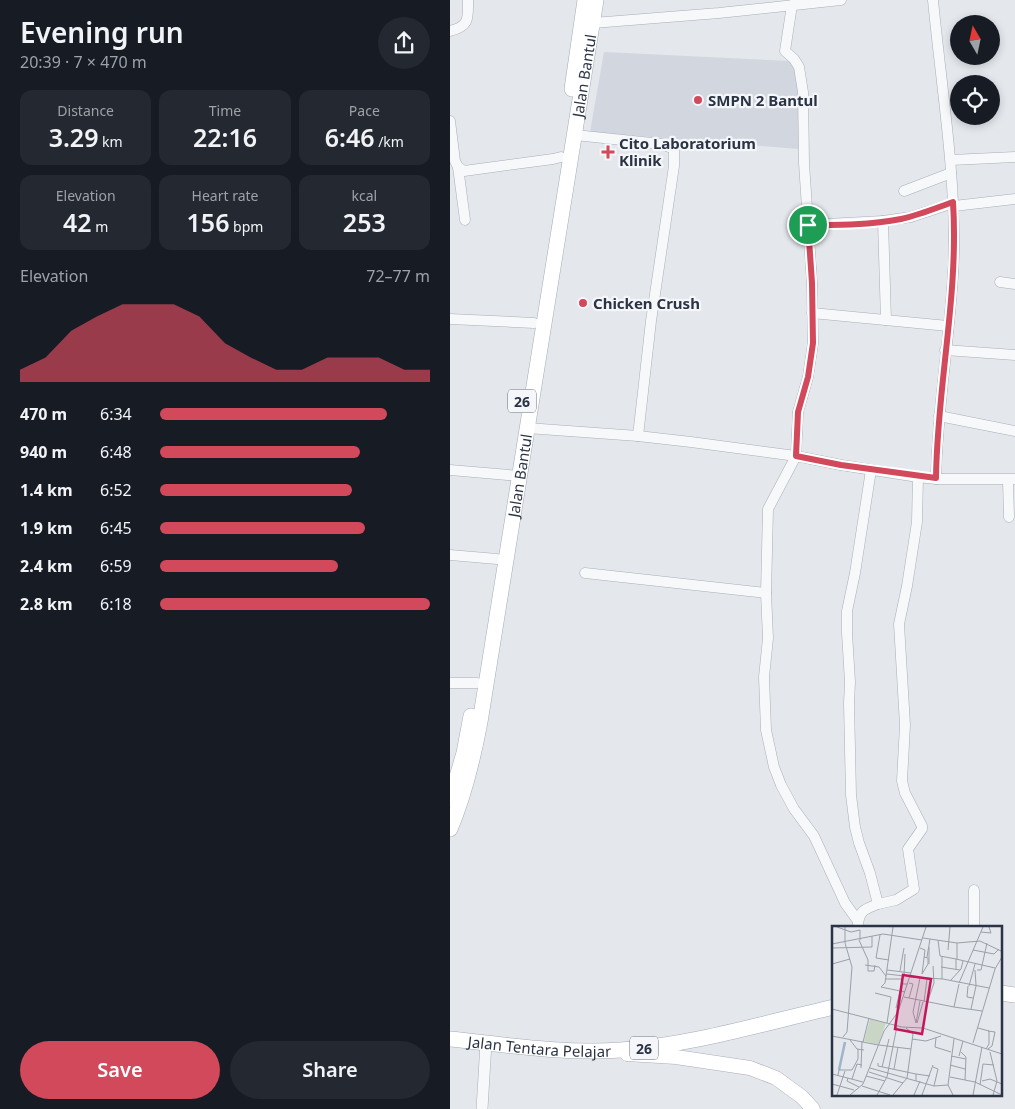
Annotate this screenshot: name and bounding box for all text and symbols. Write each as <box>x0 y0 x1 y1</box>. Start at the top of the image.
text: Evening run <box>20 13 184 51</box>
north arrow <box>950 15 1000 65</box>
map controls <box>950 15 1000 125</box>
button: share <box>378 17 430 69</box>
street label: Jalan Bantul <box>567 33 600 121</box>
text: 20:39 · 7 × 470 m <box>20 51 147 73</box>
button: locate <box>950 75 1000 125</box>
place label: SMPN 2 Bantul <box>708 90 818 110</box>
marker: SMPN 2 Bantul <box>692 94 704 106</box>
text: Distance <box>57 101 114 120</box>
text: Time <box>209 101 241 120</box>
text: Pace <box>349 101 380 120</box>
text: 3.29 <box>49 120 98 154</box>
text: 22:16 <box>193 120 257 154</box>
text: 6:46 <box>325 120 375 154</box>
text: km <box>98 132 123 151</box>
text: /km <box>375 132 404 151</box>
place label: Cito Laboratorium Klinik <box>619 133 756 170</box>
marker: Cito Laboratorium Klinik <box>601 145 615 159</box>
text: Elevation <box>56 186 116 205</box>
text: Heart rate <box>192 186 258 205</box>
text: kcal <box>351 186 377 205</box>
pin <box>787 204 829 246</box>
text: 42 <box>63 205 92 239</box>
text: 156 <box>187 205 229 239</box>
text: 253 <box>343 205 386 239</box>
icon: arrive <box>794 211 822 239</box>
text: m <box>92 217 108 236</box>
text: bpm <box>229 217 263 236</box>
text: Elevation <box>20 265 88 287</box>
text: 72–77 m <box>366 265 430 287</box>
place label: Chicken Crush <box>593 293 700 313</box>
marker: Chicken Crush <box>577 297 589 309</box>
road number: 26 <box>508 390 536 412</box>
text: 470 m <box>20 403 67 425</box>
text: 6:34 <box>100 403 132 425</box>
street label: Jalan Bantul <box>503 432 536 521</box>
text: 940 m <box>20 441 67 463</box>
text: 6:48 <box>100 441 132 463</box>
text: 1.4 km <box>20 479 72 501</box>
text: 6:52 <box>100 479 132 501</box>
text: 1.9 km <box>20 517 72 539</box>
text: 6:45 <box>100 517 132 539</box>
text: 2.4 km <box>20 555 72 577</box>
text: 6:59 <box>100 555 132 577</box>
text: 2.8 km <box>20 593 72 615</box>
text: 6:18 <box>100 593 132 615</box>
inset map <box>832 926 1002 1096</box>
street label: Jalan Tentara Pelajar <box>465 1031 612 1061</box>
road number: 26 <box>630 1036 658 1060</box>
button: Save <box>20 1041 220 1099</box>
button: Share <box>230 1041 430 1099</box>

